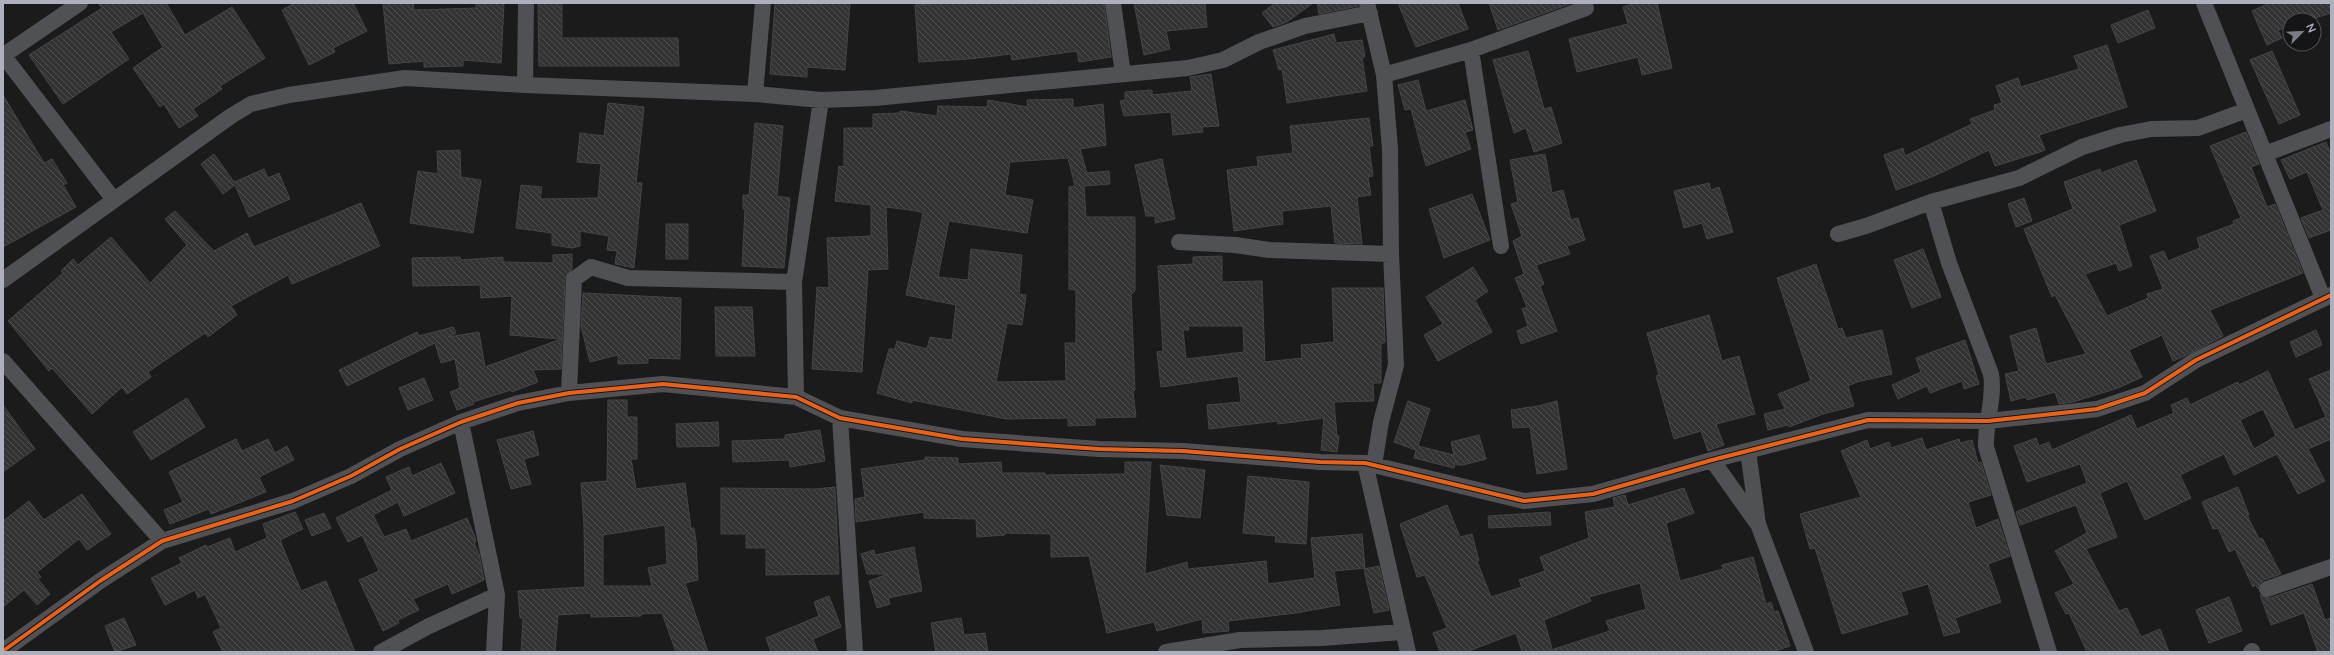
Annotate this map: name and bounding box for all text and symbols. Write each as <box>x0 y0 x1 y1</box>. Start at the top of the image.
north arrow <box>2282 12 2322 52</box>
text: N <box>2304 21 2319 34</box>

